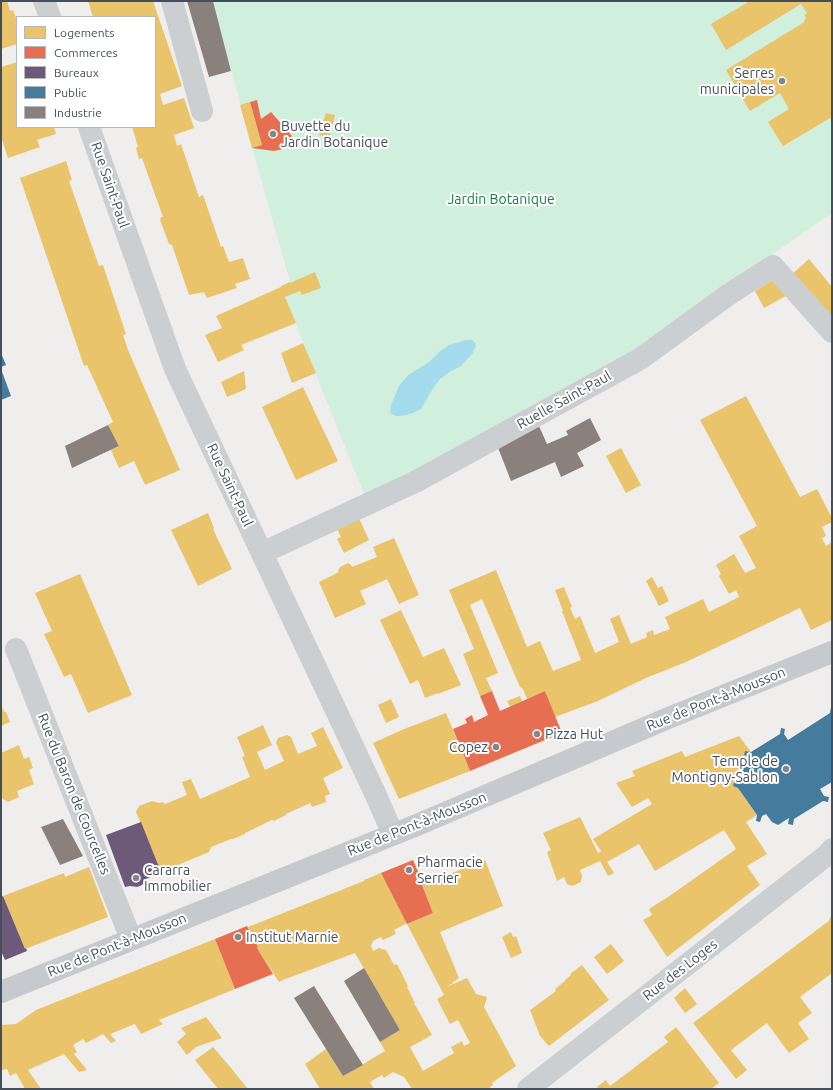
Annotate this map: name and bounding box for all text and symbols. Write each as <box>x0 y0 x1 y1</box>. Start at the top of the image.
legend <box>16 16 156 128</box>
text: Logements <box>54 26 114 39</box>
text: Commerces <box>54 46 118 59</box>
place label: Serres municipales <box>700 65 774 98</box>
text: Bureaux <box>54 66 99 79</box>
marker: Serres municipales <box>777 76 787 86</box>
text: Public <box>54 86 87 99</box>
text: Industrie <box>54 106 102 119</box>
place label: Buvette du Jardin Botanique <box>281 118 388 150</box>
marker: Buvette du Jardin Botanique <box>268 129 278 139</box>
street label: Rue Saint-Paul <box>87 140 133 230</box>
park label: Jardin Botanique <box>447 191 555 207</box>
street label: Ruelle Saint-Paul <box>514 367 614 433</box>
street label: Rue Saint-Paul <box>203 441 257 529</box>
street label: Rue de Pont-à-Mousson <box>644 663 788 735</box>
street label: Rue du Baron de Courcelles <box>34 711 114 877</box>
place label: Pizza Hut <box>545 726 603 742</box>
marker: Pizza Hut <box>532 729 542 739</box>
place label: Copez <box>449 739 488 755</box>
marker: Copez <box>491 742 501 752</box>
place label: Temple de Montigny-Sablon <box>671 753 778 786</box>
marker: Temple de Montigny-Sablon <box>781 764 791 774</box>
street label: Rue de Pont-à-Mousson <box>345 788 489 860</box>
place label: Pharmacie Serrier <box>417 854 483 886</box>
place label: Cararra Immobilier <box>144 862 212 894</box>
marker: Pharmacie Serrier <box>404 865 414 875</box>
marker: Cararra Immobilier <box>131 873 141 883</box>
street label: Rue de Pont-à-Mousson <box>45 909 189 981</box>
place label: Institut Marnie <box>246 929 339 945</box>
marker: Institut Marnie <box>233 932 243 942</box>
street label: Rue des Loges <box>639 936 721 1004</box>

